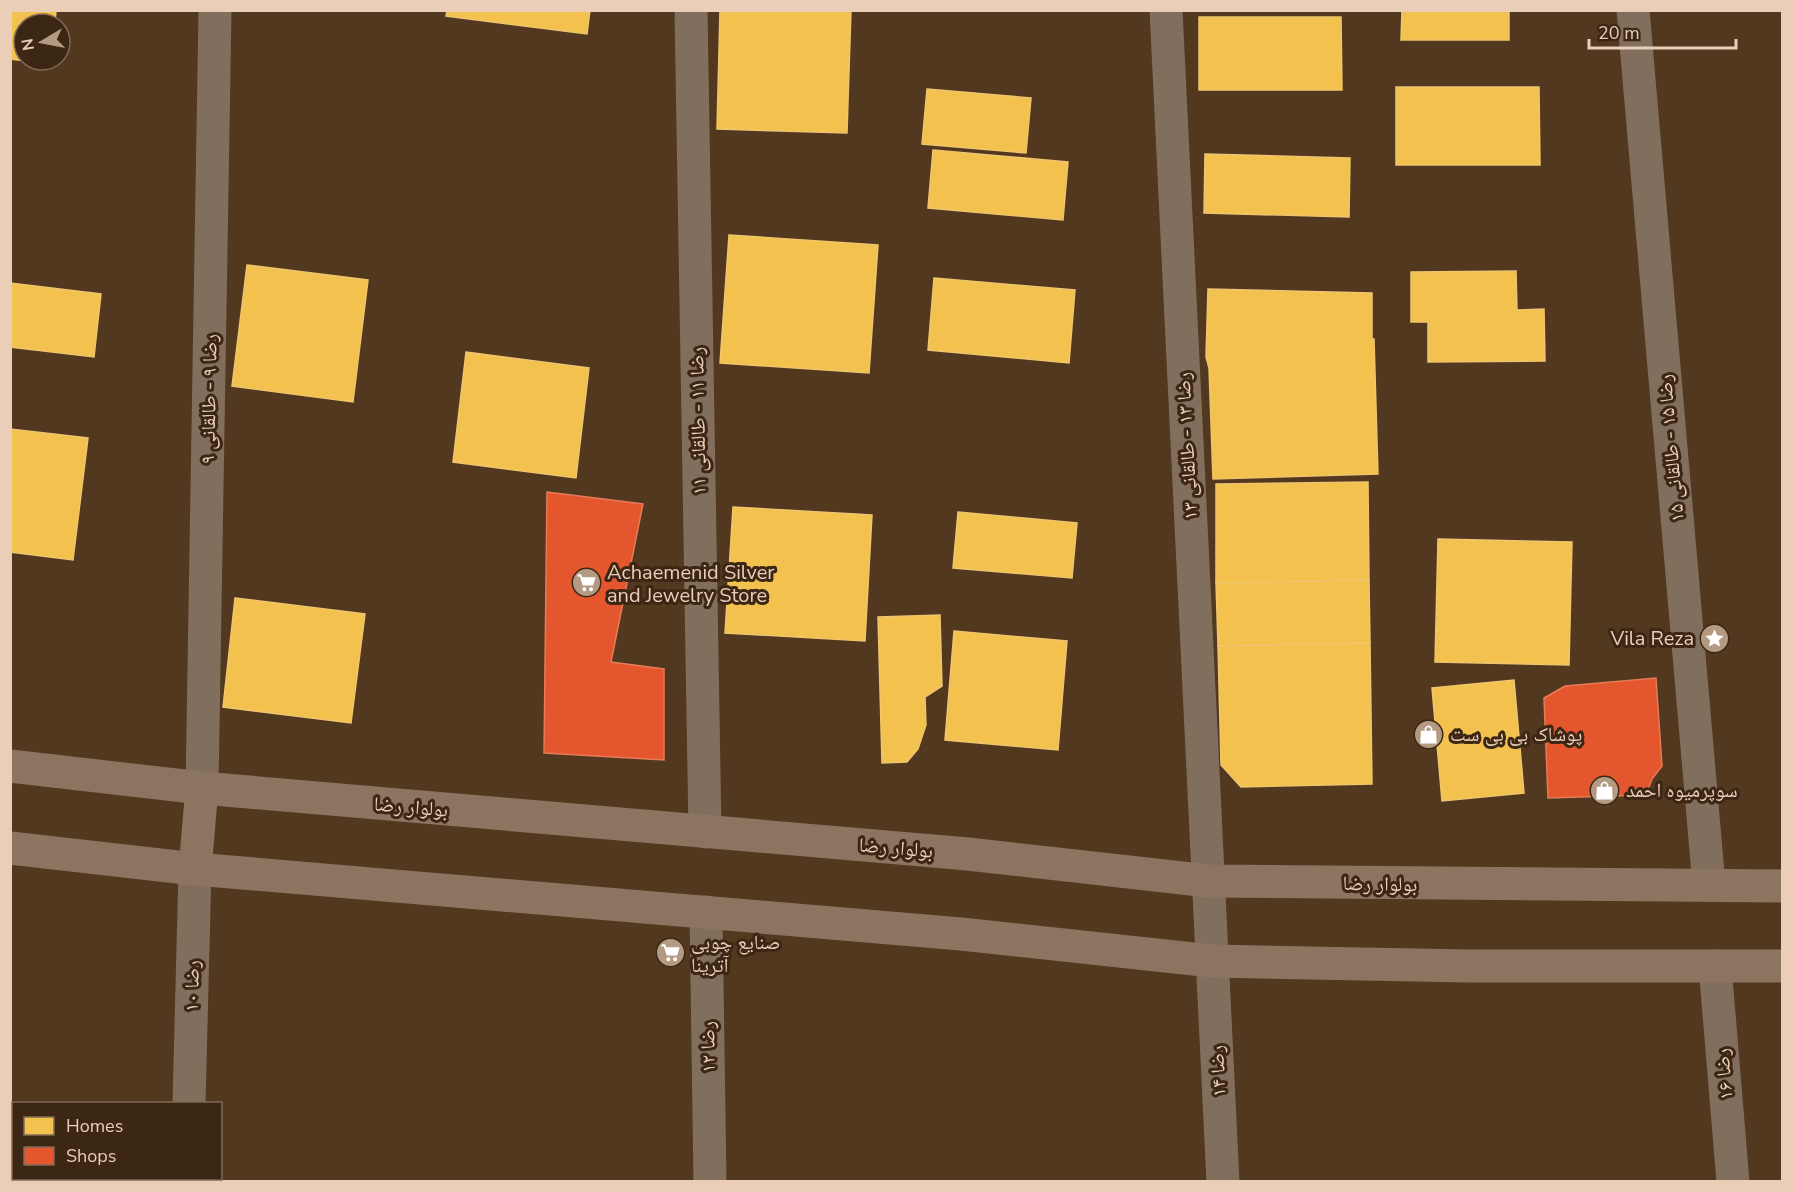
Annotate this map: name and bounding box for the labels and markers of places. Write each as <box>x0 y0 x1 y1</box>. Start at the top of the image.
place label: Achaemenid Silver and Jewelry Store <box>607 559 775 609</box>
supermarket icon: Achaemenid Silver and Jewelry Store <box>570 567 602 599</box>
place icon: Vila Reza <box>1699 622 1731 654</box>
place label: Vila Reza <box>1609 625 1694 652</box>
shop icon: پوشاک بی بی ست <box>1413 718 1445 750</box>
place label: پوشاک بی بی ست <box>1450 721 1582 748</box>
shop icon: سوپرمیوه احمد <box>1589 774 1621 806</box>
place label: سوپرمیوه احمد <box>1626 777 1738 804</box>
place label: صنایع چوبی آترینا <box>691 929 780 979</box>
supermarket icon: صنایع چوبی آترینا <box>654 937 686 969</box>

